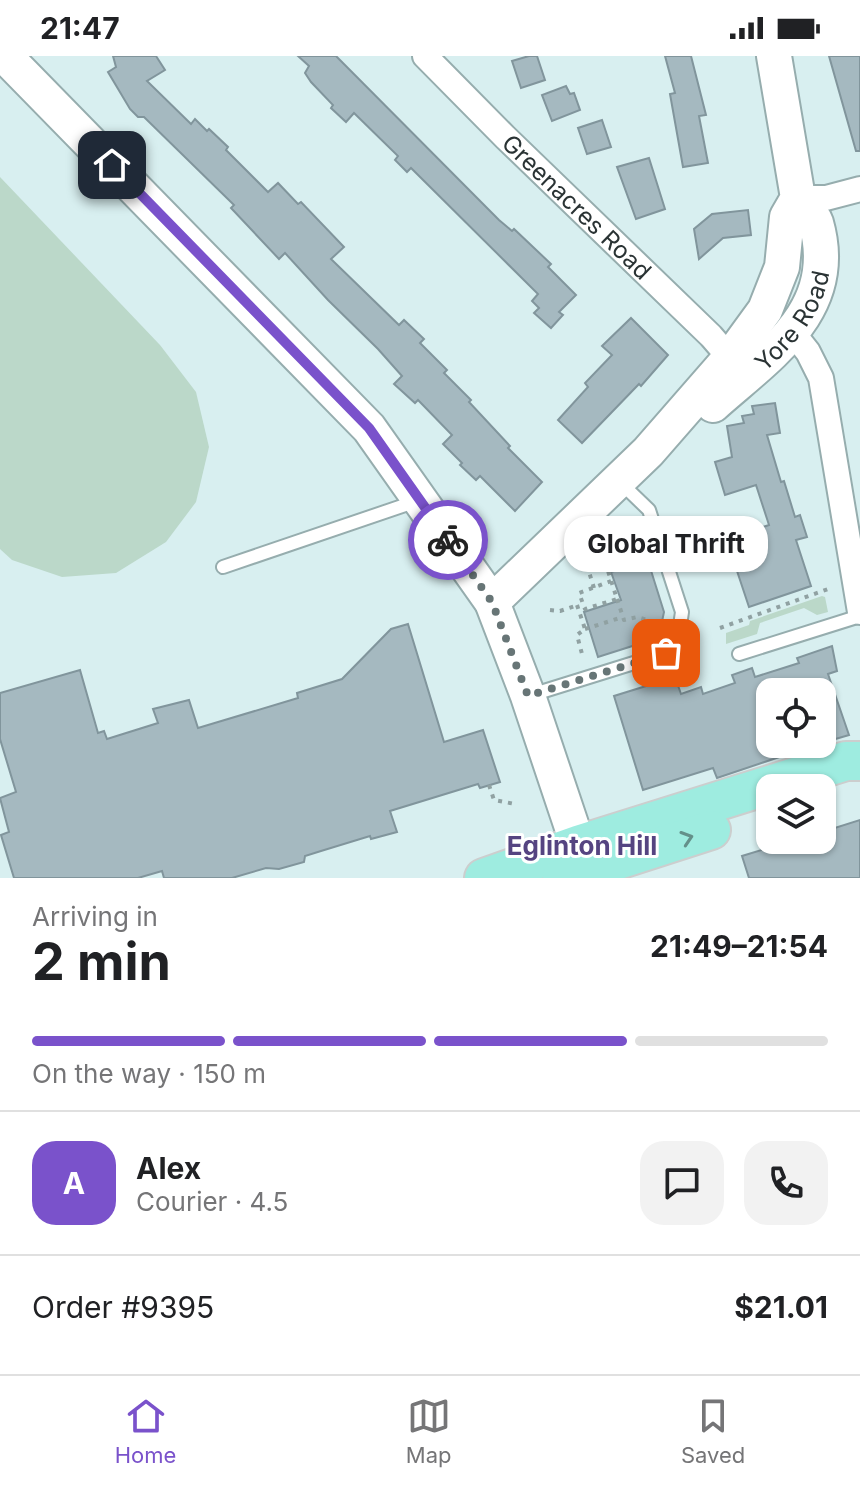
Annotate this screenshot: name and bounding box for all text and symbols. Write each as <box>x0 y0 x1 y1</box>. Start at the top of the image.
text: 21:47 <box>40 10 120 46</box>
street label: Greenacres Road <box>497 128 658 285</box>
pin <box>78 131 146 199</box>
icon: home <box>90 143 134 187</box>
street label: Yore Road <box>749 268 835 376</box>
courier <box>408 500 488 580</box>
callout: Global Thrift <box>564 517 768 573</box>
icon: bike <box>426 518 470 562</box>
text: Global Thrift <box>587 528 745 559</box>
pin <box>632 619 700 687</box>
icon: bag <box>644 631 688 675</box>
map controls <box>756 678 836 854</box>
button: locate <box>756 678 836 758</box>
button: layers <box>756 774 836 854</box>
district label: Eglinton Hill <box>507 830 657 861</box>
one-way arrow <box>679 832 693 848</box>
text: Arriving in <box>32 901 158 932</box>
text: 21:49–21:54 <box>650 928 828 964</box>
text: 2 min <box>32 930 171 993</box>
text: On the way · 150 m <box>32 1058 266 1089</box>
button: chat <box>640 1141 724 1225</box>
button: phone <box>744 1141 828 1225</box>
text: Alex <box>136 1150 201 1186</box>
text: A <box>63 1165 85 1201</box>
text: Courier · 4.5 <box>136 1186 288 1217</box>
text: Order #9395 <box>32 1289 214 1325</box>
text: $21.01 <box>734 1289 828 1325</box>
tab: Home <box>115 1394 176 1468</box>
tab: Map <box>406 1394 451 1468</box>
tab: Saved <box>681 1394 745 1468</box>

